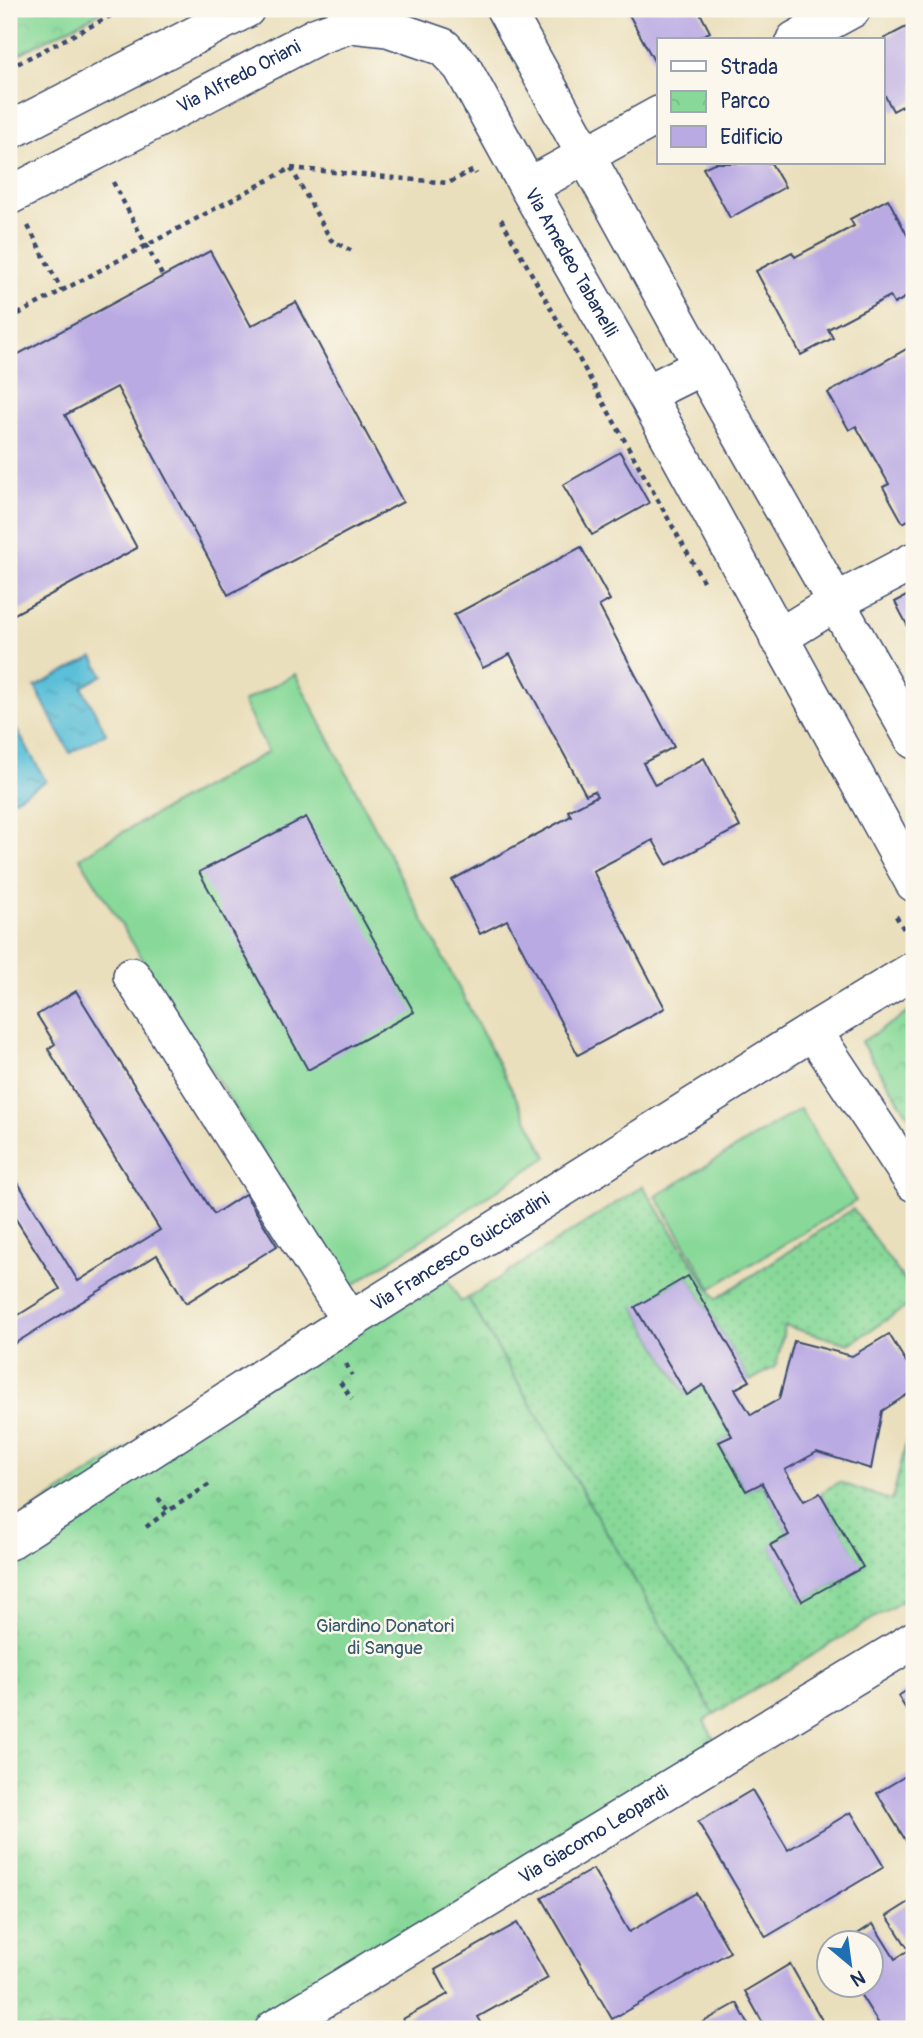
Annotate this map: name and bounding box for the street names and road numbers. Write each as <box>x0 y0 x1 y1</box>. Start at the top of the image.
street label: Via Alfredo Oriani <box>173 35 305 119</box>
street label: Via Amedeo Tabanelli <box>519 184 623 341</box>
street label: Via Francesco Guicciardini <box>366 1187 554 1317</box>
street label: Via Giacomo Leopardi <box>515 1780 673 1889</box>

